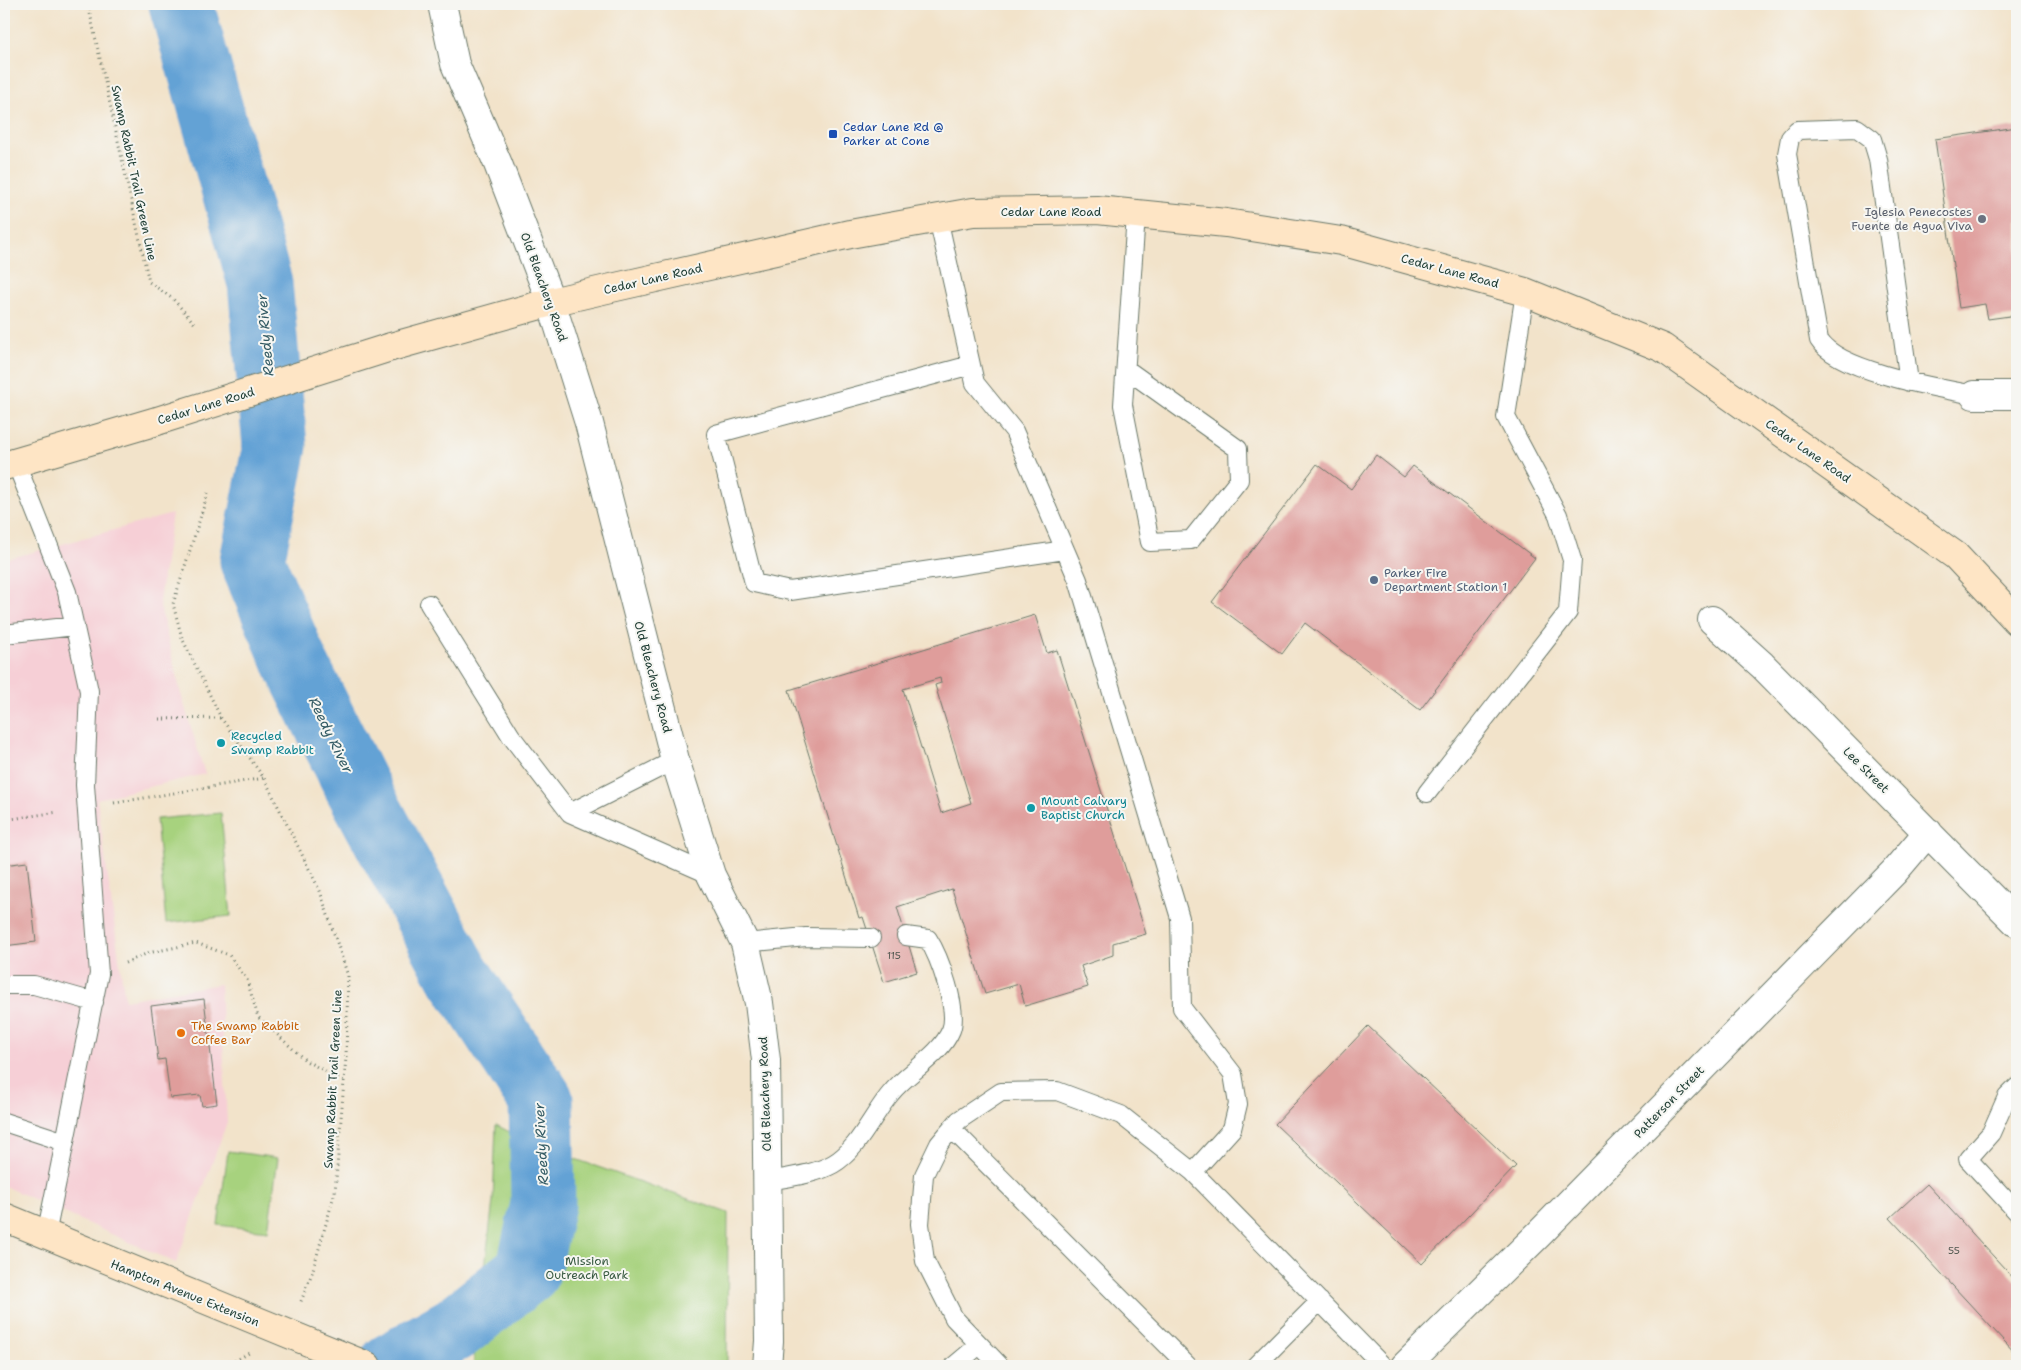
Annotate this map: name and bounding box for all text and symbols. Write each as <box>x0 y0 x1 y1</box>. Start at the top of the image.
street label: Swamp Rabbit Trail Green Line <box>108 84 161 263</box>
place label: Cedar Lane Rd @ Parker at Cone <box>843 119 944 149</box>
marker: Cedar Lane Rd @ Parker at Cone <box>827 128 839 140</box>
street label: Cedar Lane Road <box>1001 204 1102 220</box>
place label: Iglesia Penecostes Fuente de Agua Viva <box>1851 204 1973 234</box>
marker: Iglesia Penecostes Fuente de Agua Viva <box>1976 213 1988 225</box>
street label: Old Bleachery Road <box>517 230 571 344</box>
street label: Cedar Lane Road <box>1399 250 1501 292</box>
street label: Cedar Lane Road <box>602 260 704 298</box>
water label: Reedy River <box>252 293 278 377</box>
street label: Cedar Lane Road <box>156 384 257 428</box>
street label: Cedar Lane Road <box>1762 416 1854 487</box>
place label: Parker Fire Department Station 1 <box>1384 565 1507 595</box>
marker: Parker Fire Department Station 1 <box>1368 574 1380 586</box>
street label: Old Bleachery Road <box>630 619 676 735</box>
water label: Reedy River <box>305 694 357 776</box>
place label: Recycled Swamp Rabbit <box>231 728 314 758</box>
marker: Recycled Swamp Rabbit <box>215 737 227 749</box>
street label: Lee Street <box>1839 743 1893 797</box>
place label: Mount Calvary Baptist Church <box>1041 793 1127 823</box>
marker: Mount Calvary Baptist Church <box>1025 802 1037 814</box>
house number: 115 <box>887 949 901 962</box>
street label: Swamp Rabbit Trail Green Line <box>320 989 346 1169</box>
place label: The Swamp Rabbit Coffee Bar <box>191 1018 299 1048</box>
marker: The Swamp Rabbit Coffee Bar <box>175 1027 187 1039</box>
street label: Old Bleachery Road <box>755 1036 775 1152</box>
street label: Patterson Street <box>1630 1062 1708 1142</box>
water label: Reedy River <box>530 1102 552 1186</box>
house number: 55 <box>1948 1244 1960 1257</box>
park label: Mission Outreach Park <box>546 1253 629 1283</box>
street label: Hampton Avenue Extension <box>108 1256 262 1330</box>

